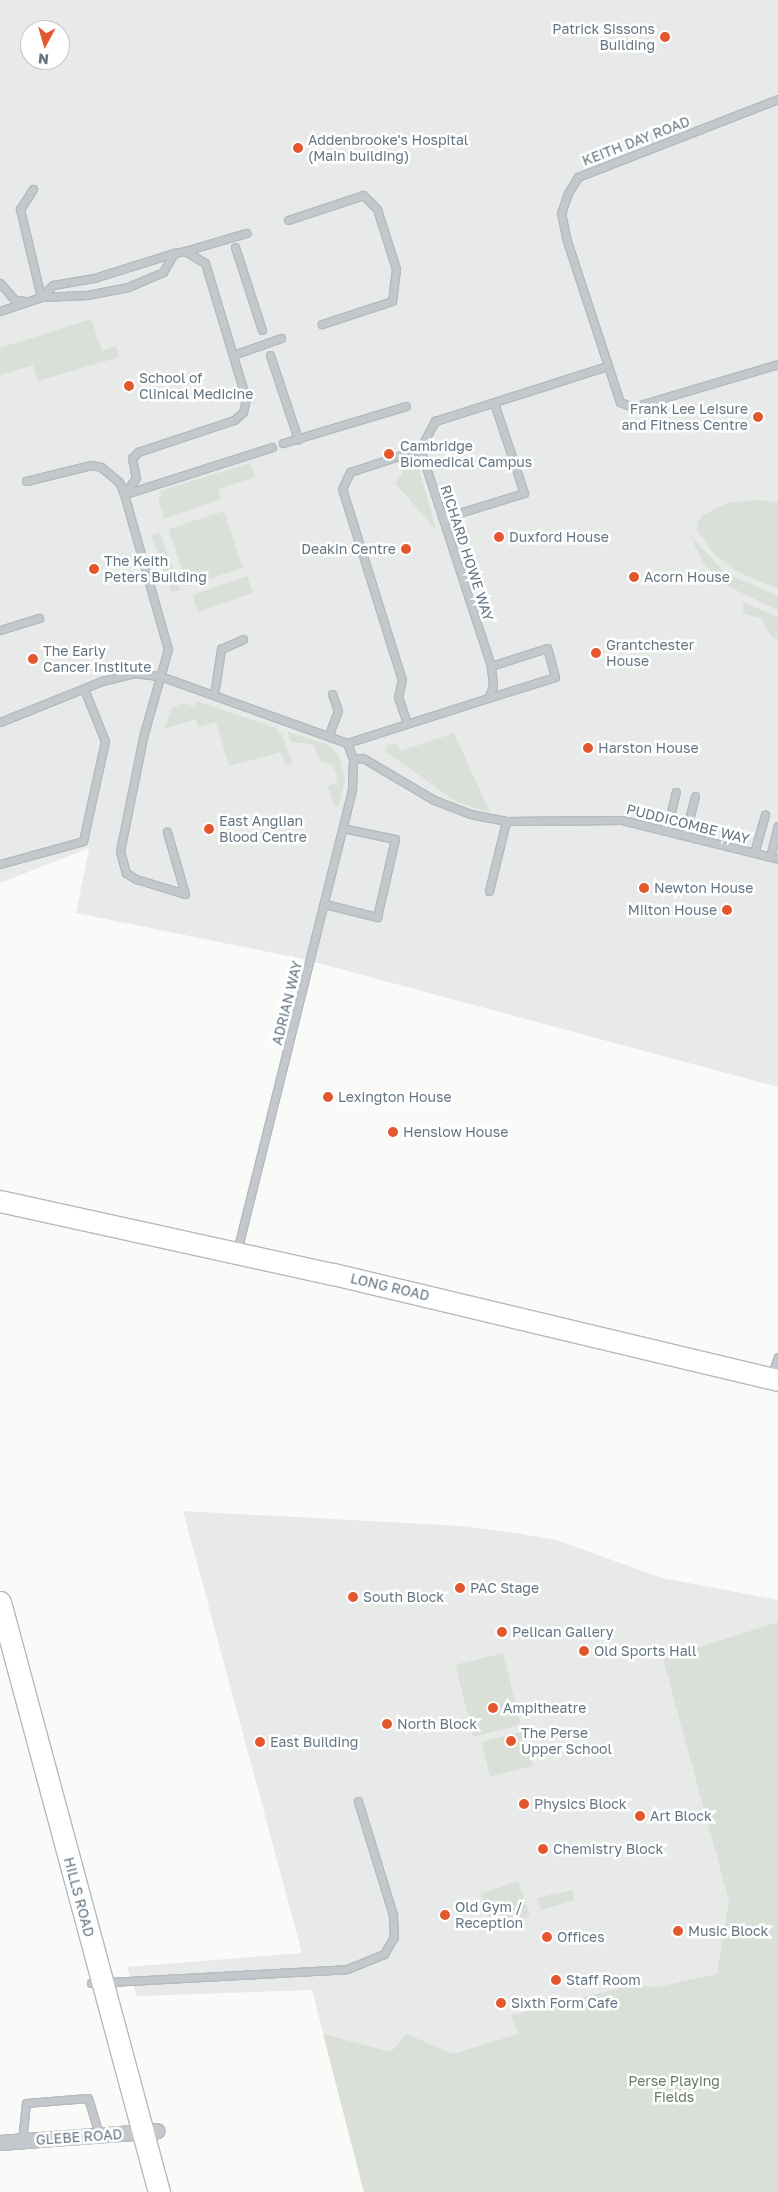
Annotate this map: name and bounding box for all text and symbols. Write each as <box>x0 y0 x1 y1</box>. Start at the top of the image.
north arrow <box>20 20 70 70</box>
place label: Patrick Sissons Building <box>552 21 655 54</box>
marker: Patrick Sissons Building <box>659 31 671 43</box>
text: N <box>37 50 50 68</box>
street label: KEITH DAY ROAD <box>580 113 692 169</box>
place label: Addenbrooke's Hospital (Main building) <box>308 132 468 164</box>
marker: Addenbrooke's Hospital (Main building) <box>292 142 304 154</box>
place label: School of Clinical Medicine <box>139 370 253 402</box>
marker: School of Clinical Medicine <box>123 380 135 392</box>
place label: Frank Lee Leisure and Fitness Centre <box>621 401 748 434</box>
marker: Frank Lee Leisure and Fitness Centre <box>752 411 764 423</box>
place label: Cambridge Biomedical Campus <box>400 438 532 471</box>
marker: Cambridge Biomedical Campus <box>382 447 396 461</box>
street label: RICHARD HOWE WAY <box>437 483 497 623</box>
place label: Duxford House <box>509 529 609 545</box>
marker: Duxford House <box>493 531 505 543</box>
place label: Deakin Centre <box>301 541 396 557</box>
marker: Deakin Centre <box>400 543 412 555</box>
place label: The Keith Peters Building <box>104 553 207 586</box>
marker: The Keith Peters Building <box>88 563 100 575</box>
place label: Acorn House <box>644 569 730 585</box>
marker: Acorn House <box>628 571 640 583</box>
place label: Grantchester House <box>606 637 694 670</box>
place label: The Early Cancer Institute <box>43 643 151 676</box>
marker: Grantchester House <box>590 647 602 659</box>
marker: The Early Cancer Institute <box>27 653 39 665</box>
place label: Harston House <box>598 740 699 756</box>
marker: Harston House <box>582 742 594 754</box>
street label: PUDDICOMBE WAY <box>625 801 751 847</box>
place label: East Anglian Blood Centre <box>219 813 307 846</box>
marker: East Anglian Blood Centre <box>203 823 215 835</box>
place label: Newton House <box>654 880 753 896</box>
marker: Newton House <box>638 882 650 894</box>
place label: Milton House <box>628 902 717 918</box>
marker: Milton House <box>721 904 733 916</box>
street label: ADRIAN WAY <box>268 959 306 1047</box>
place label: Lexington House <box>338 1089 452 1105</box>
marker: Lexington House <box>322 1091 334 1103</box>
place label: Henslow House <box>403 1124 508 1140</box>
marker: Henslow House <box>387 1126 399 1138</box>
street label: LONG ROAD <box>349 1270 431 1304</box>
place label: PAC Stage <box>470 1580 539 1596</box>
marker: PAC Stage <box>454 1582 466 1594</box>
place label: South Block <box>363 1589 444 1605</box>
marker: South Block <box>347 1591 359 1603</box>
place label: Pelican Gallery <box>512 1624 613 1640</box>
marker: Pelican Gallery <box>496 1626 508 1638</box>
place label: Old Sports Hall <box>594 1643 697 1659</box>
marker: Old Sports Hall <box>578 1645 590 1657</box>
place label: Ampitheatre <box>503 1700 586 1716</box>
marker: Ampitheatre <box>487 1702 499 1714</box>
place label: North Block <box>397 1716 477 1732</box>
marker: North Block <box>381 1718 393 1730</box>
place label: The Perse Upper School <box>521 1725 612 1758</box>
place label: East Building <box>270 1734 358 1750</box>
marker: The Perse Upper School <box>505 1735 517 1747</box>
marker: East Building <box>254 1736 266 1748</box>
place label: Physics Block <box>534 1796 627 1812</box>
marker: Physics Block <box>518 1798 530 1810</box>
place label: Art Block <box>650 1808 712 1824</box>
marker: Art Block <box>634 1810 646 1822</box>
place label: Chemistry Block <box>553 1841 663 1857</box>
marker: Chemistry Block <box>537 1843 549 1855</box>
street label: HILLS ROAD <box>60 1855 98 1939</box>
place label: Old Gym / Reception <box>455 1899 523 1931</box>
marker: Old Gym / Reception <box>439 1909 451 1921</box>
place label: Music Block <box>688 1923 768 1939</box>
marker: Music Block <box>672 1925 684 1937</box>
place label: Offices <box>557 1929 605 1945</box>
marker: Offices <box>541 1931 553 1943</box>
place label: Staff Room <box>566 1972 641 1988</box>
marker: Staff Room <box>550 1974 562 1986</box>
place label: Sixth Form Cafe <box>511 1995 618 2011</box>
marker: Sixth Form Cafe <box>495 1997 507 2009</box>
park label: Perse Playing Fields <box>628 2073 720 2106</box>
street label: GLEBE ROAD <box>35 2126 123 2148</box>

